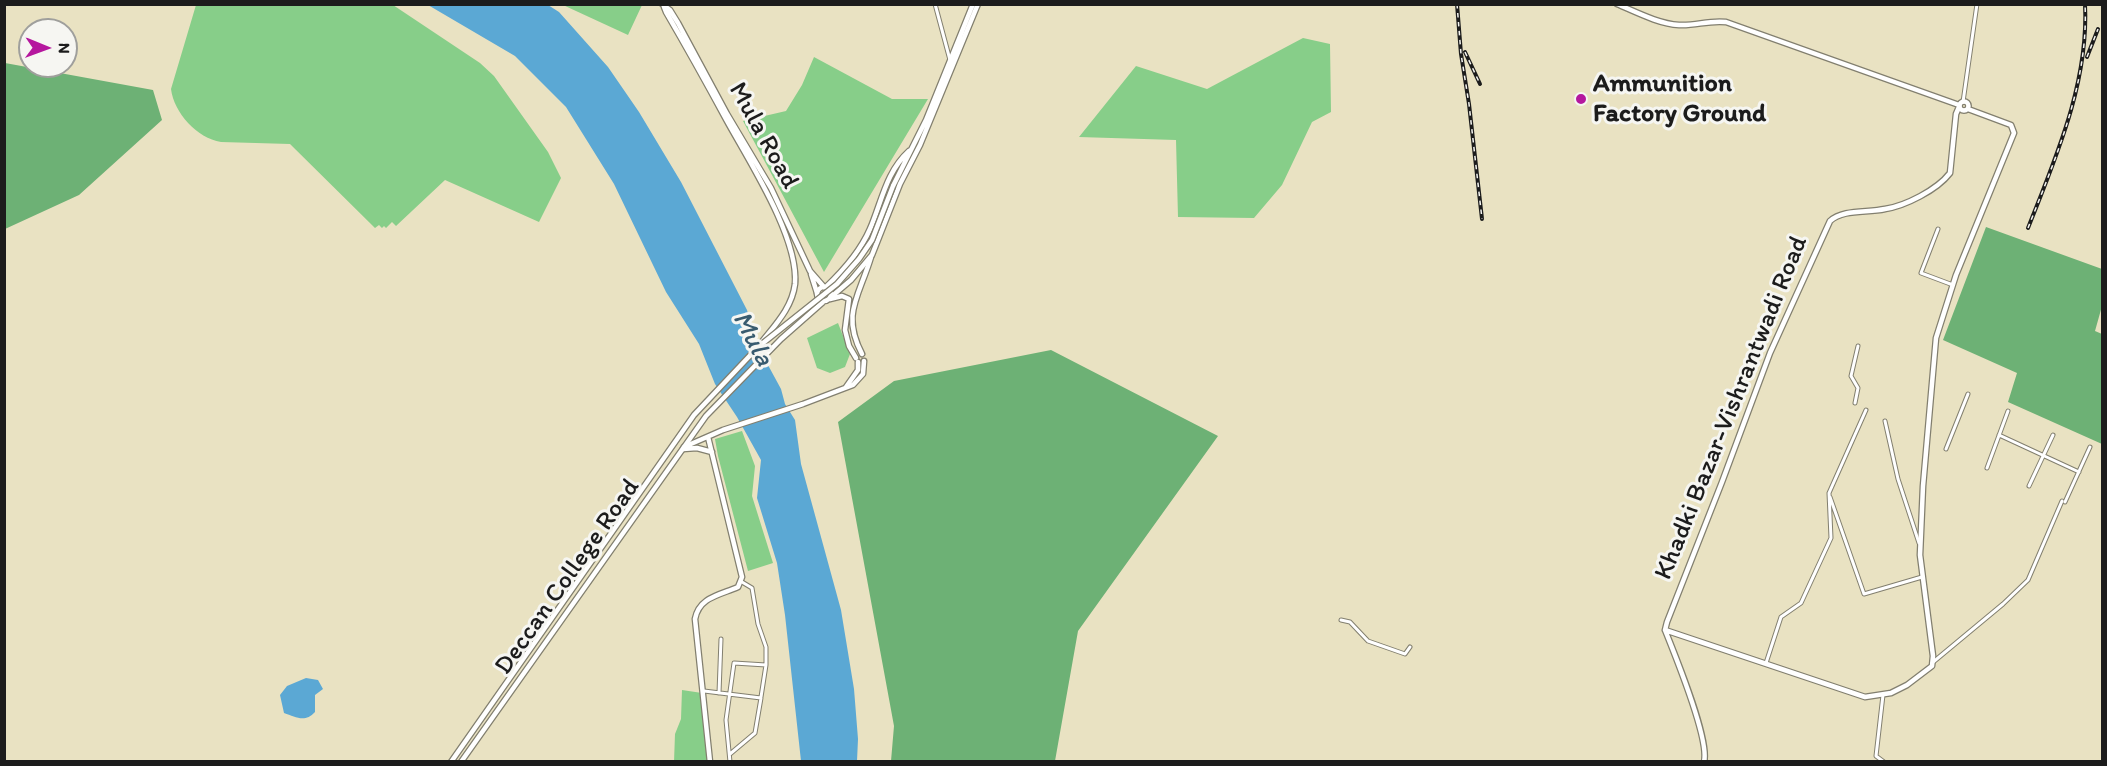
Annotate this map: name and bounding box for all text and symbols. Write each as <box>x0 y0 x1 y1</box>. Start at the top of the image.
north arrow <box>18 18 78 78</box>
text: N <box>55 43 74 54</box>
place label: Ammunition Factory Ground <box>1593 68 1766 130</box>
street label: Mula Road <box>721 77 805 195</box>
marker: Ammunition Factory Ground <box>1574 92 1588 106</box>
street label: Khadki Bazar-Vishrantwadi Road <box>1649 232 1815 584</box>
water label: Mula <box>724 306 780 372</box>
street label: Deccan College Road <box>489 473 647 681</box>

